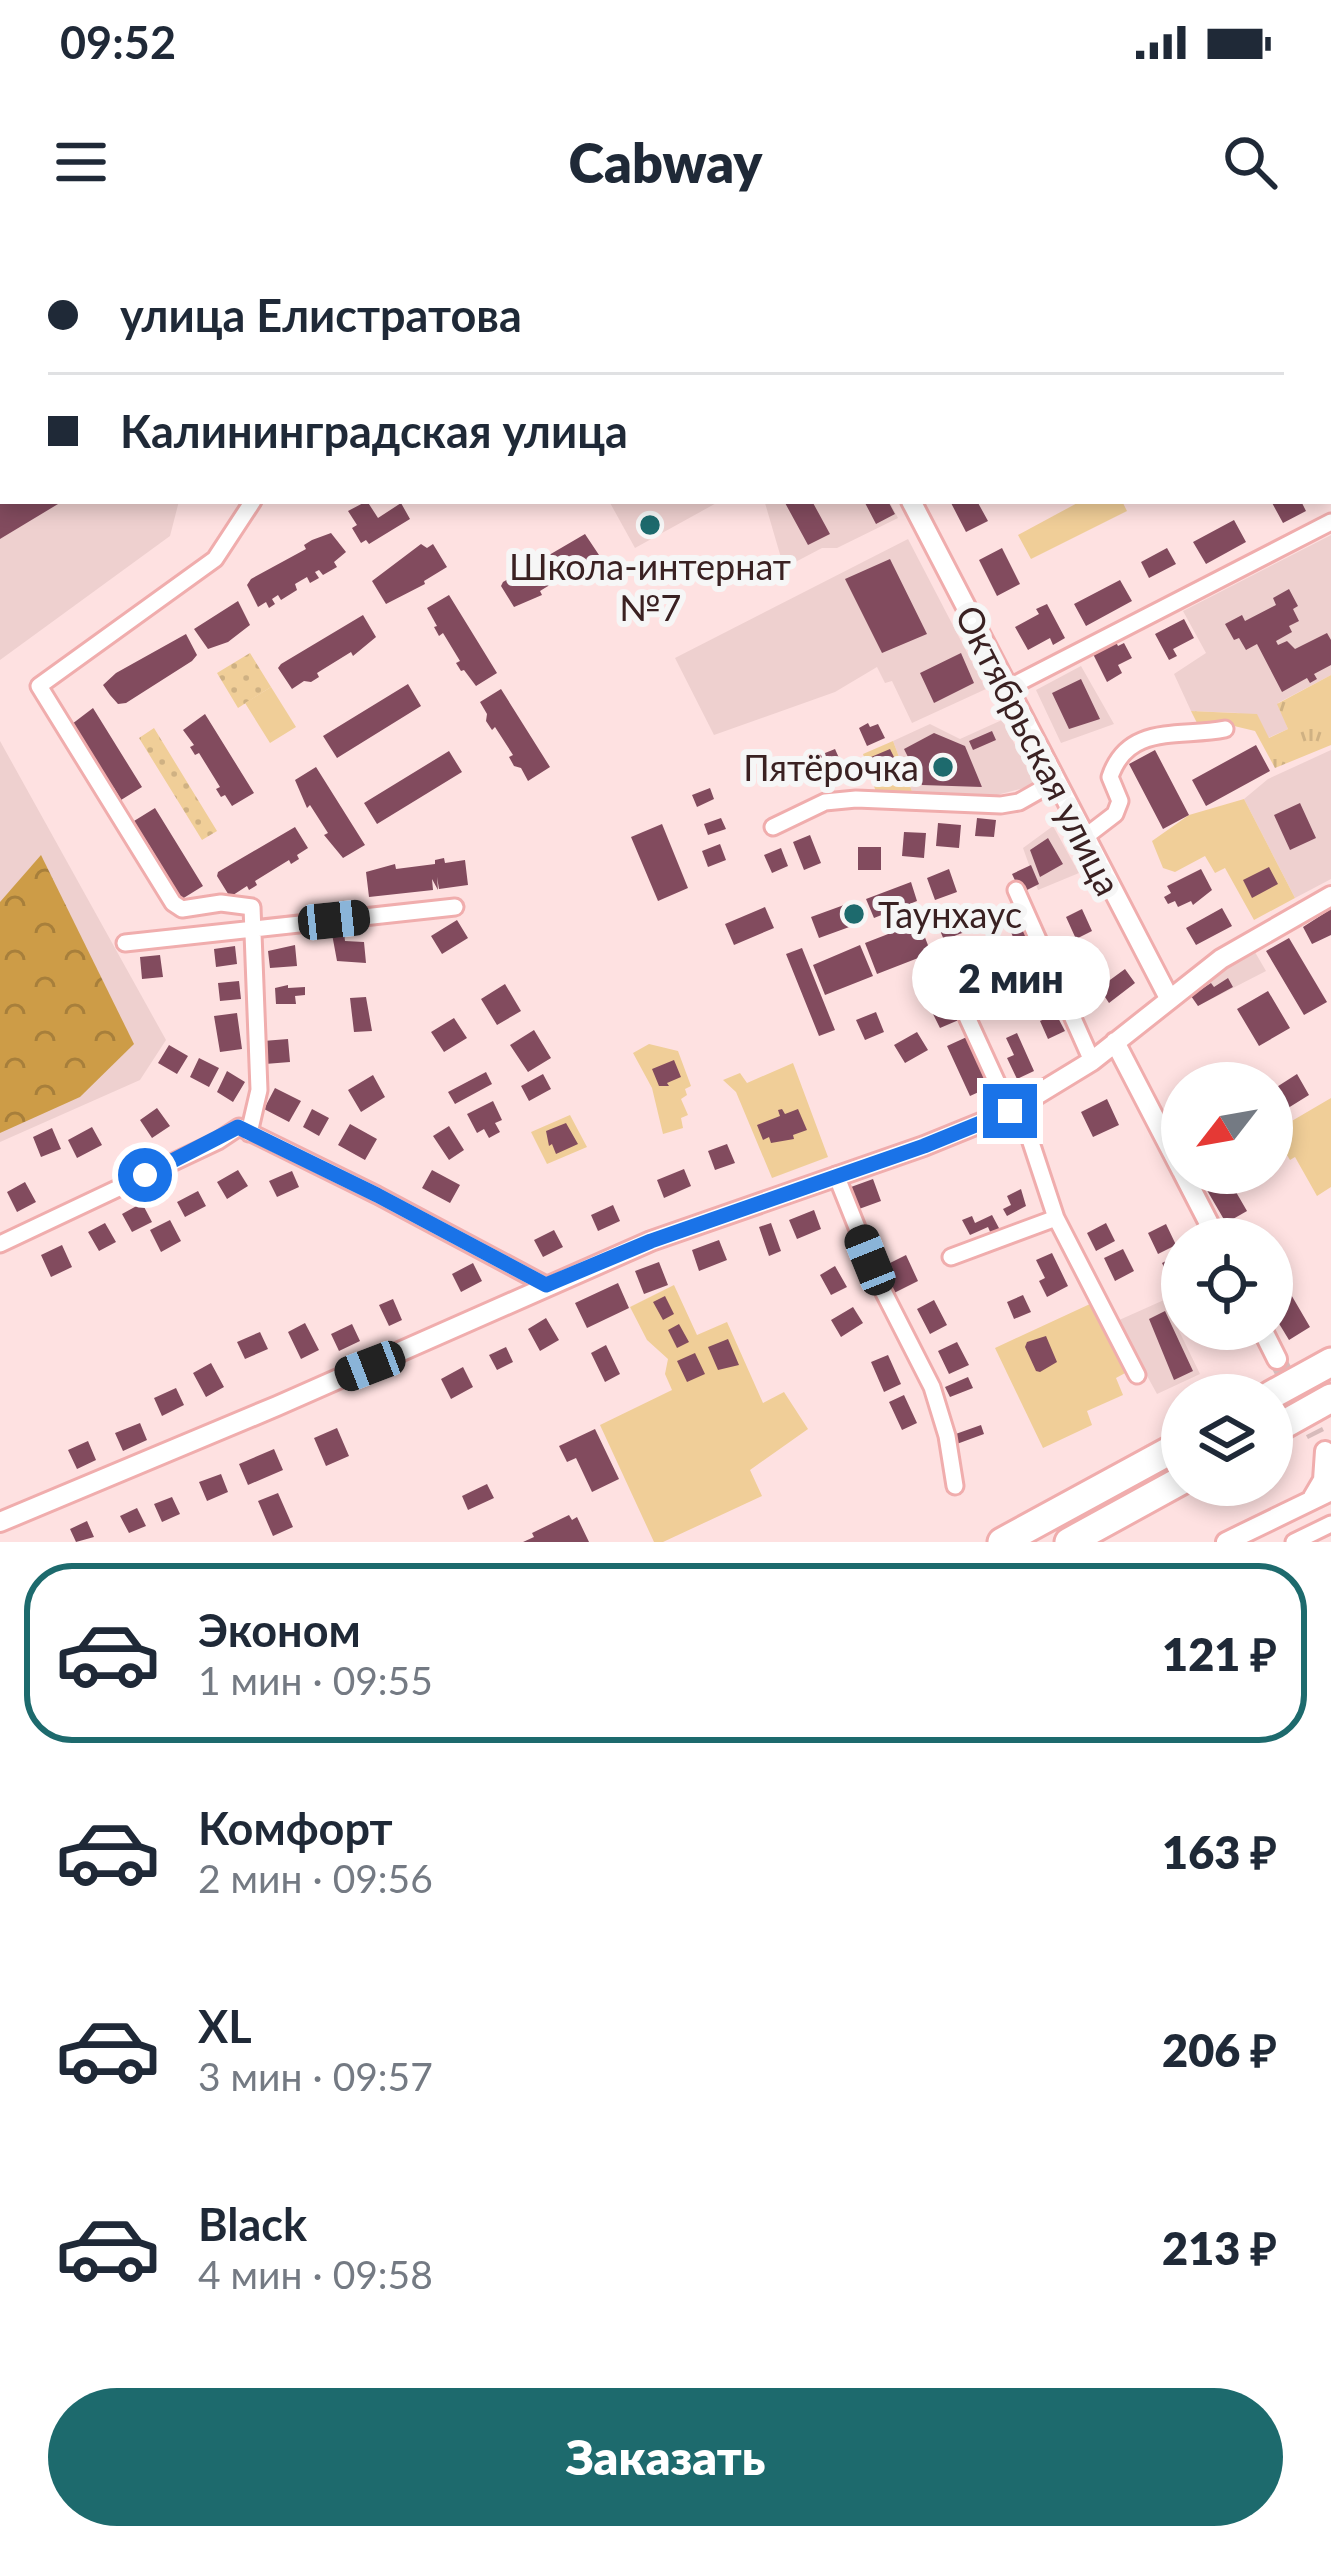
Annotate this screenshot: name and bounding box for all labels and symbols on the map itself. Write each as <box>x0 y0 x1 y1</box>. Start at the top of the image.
marker: Школа-интернат №7 <box>637 512 663 538</box>
place label: Школа-интернат №7 <box>509 544 791 629</box>
street label: Октябрьская улица <box>947 598 1131 902</box>
place label: Пятёрочка <box>743 745 919 789</box>
marker: Пятёрочка <box>930 754 956 780</box>
place label: Таунхаус <box>878 892 1022 936</box>
car <box>296 898 372 942</box>
marker: Таунхаус <box>841 901 867 927</box>
callout: 2 мин <box>911 937 1109 1021</box>
north arrow <box>1161 1062 1293 1194</box>
route end <box>983 1084 1037 1138</box>
route start <box>118 1148 172 1202</box>
car <box>840 1220 900 1300</box>
car <box>330 1336 410 1396</box>

